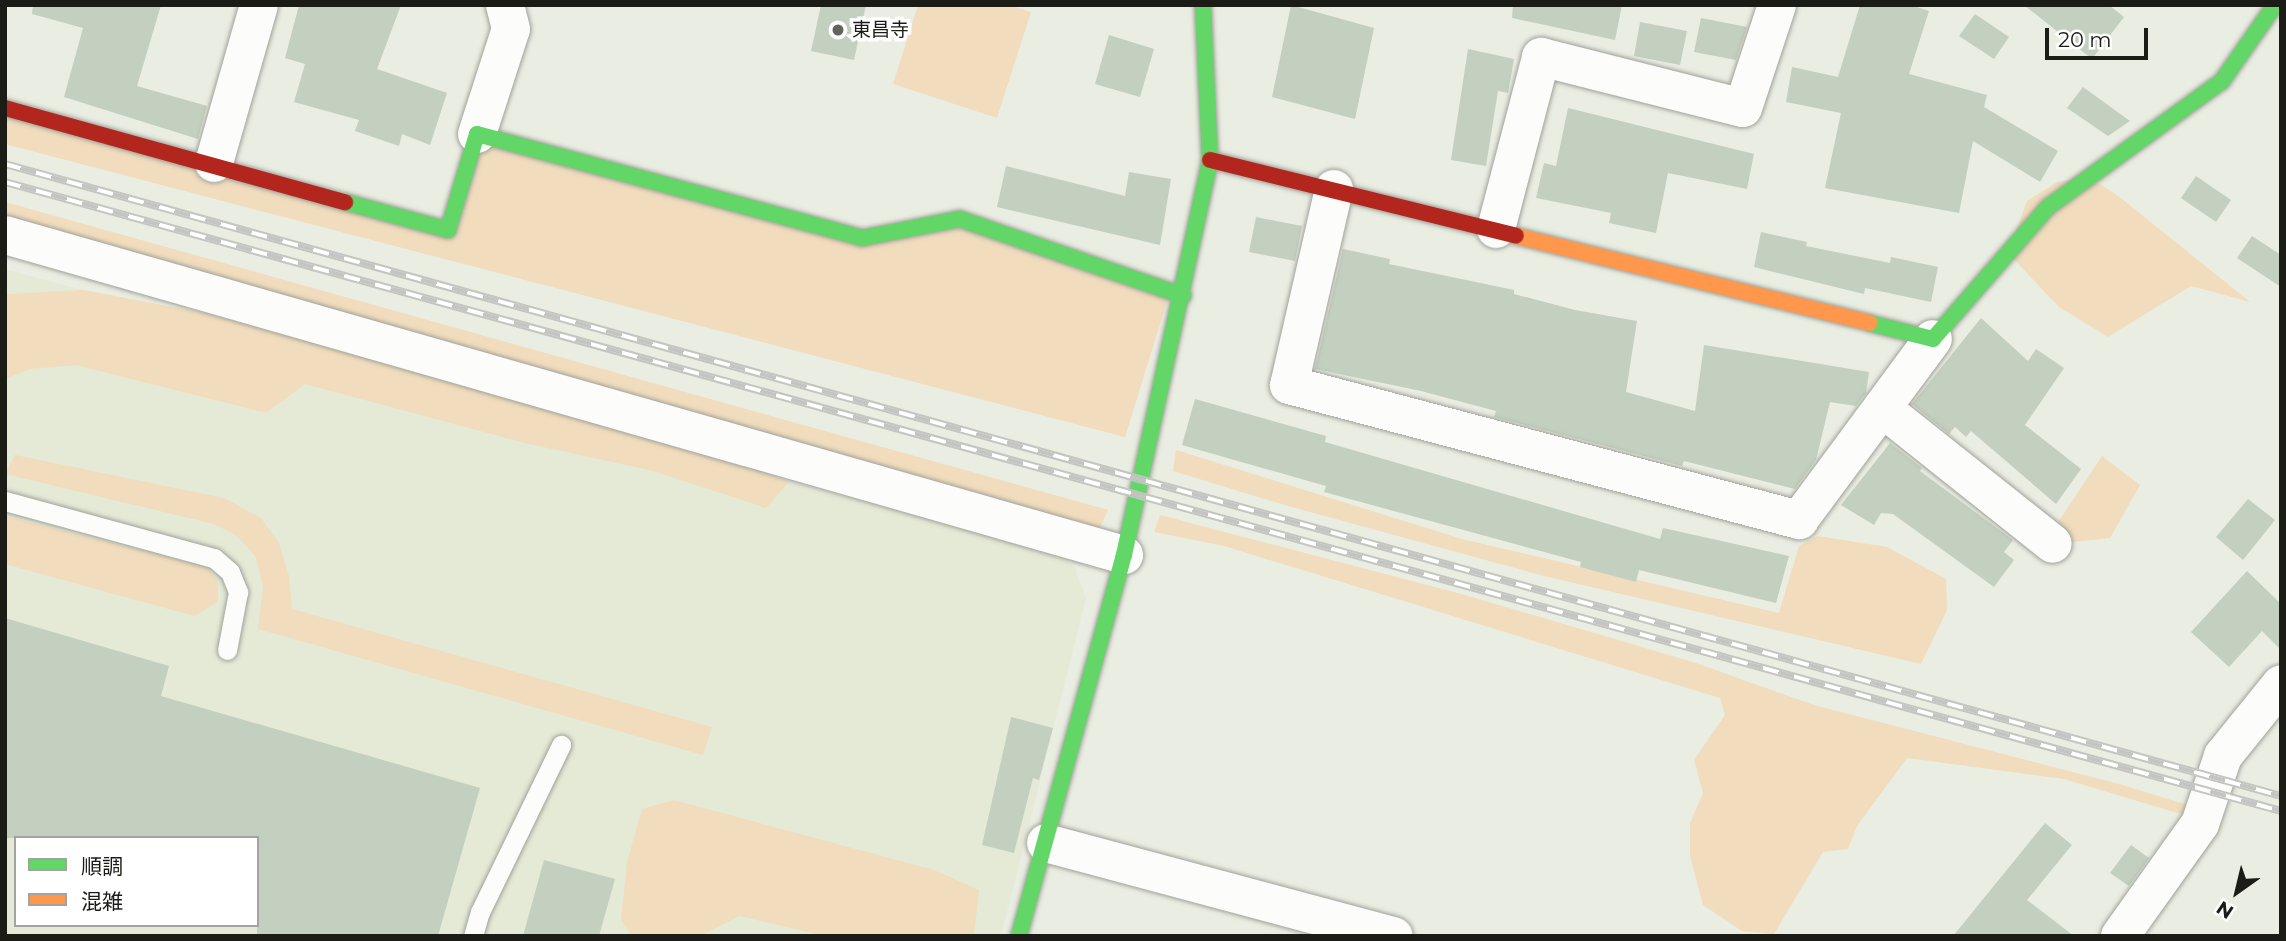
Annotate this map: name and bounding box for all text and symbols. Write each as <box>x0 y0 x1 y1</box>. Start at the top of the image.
scale bar <box>2048 14 2151 58</box>
place label: 東昌寺 <box>852 19 909 41</box>
marker: 東昌寺 <box>830 22 846 38</box>
text: 20 m <box>2058 27 2112 52</box>
legend <box>14 836 259 927</box>
text: 順調 <box>81 854 123 879</box>
north arrow <box>2202 857 2272 927</box>
text: 混雑 <box>81 889 123 914</box>
text: N <box>2212 896 2238 924</box>

